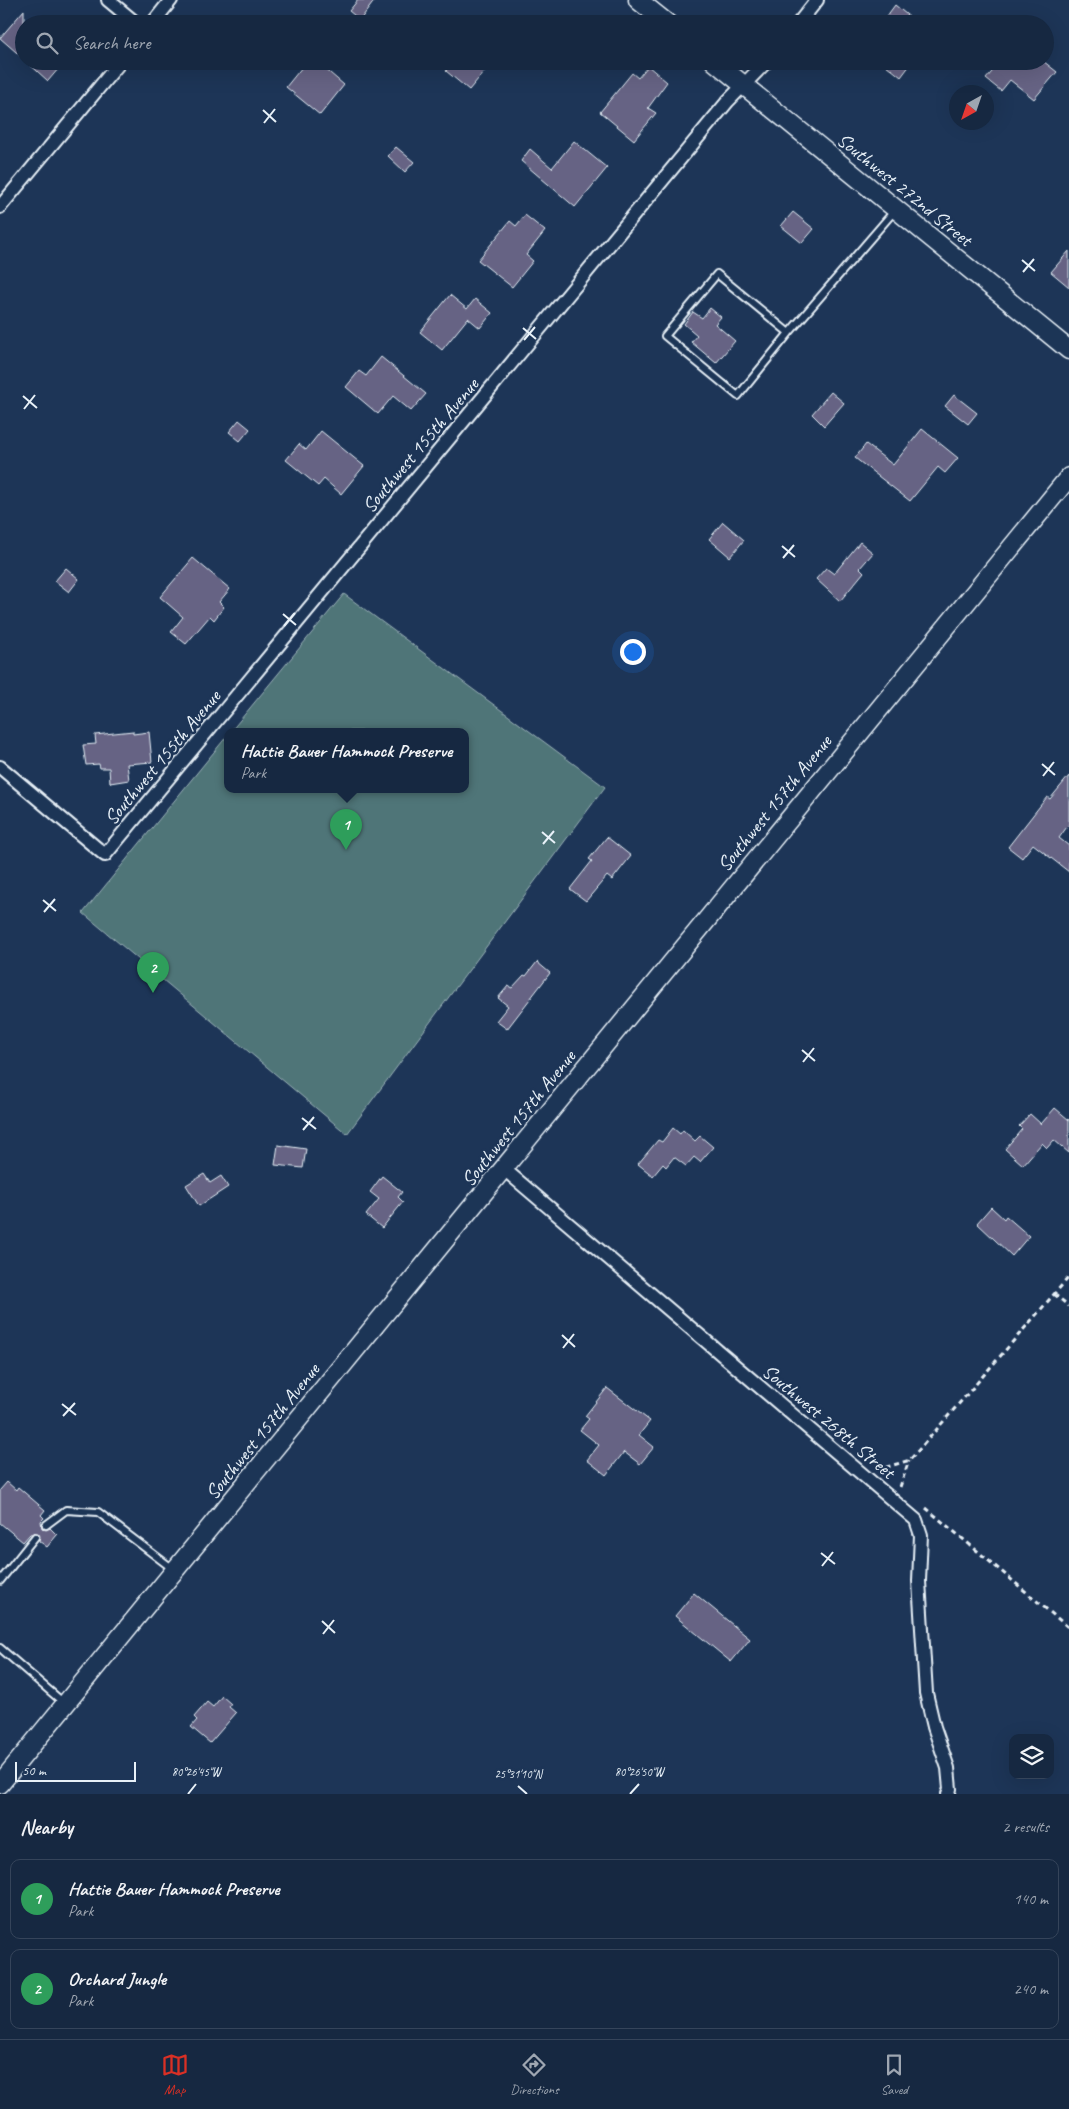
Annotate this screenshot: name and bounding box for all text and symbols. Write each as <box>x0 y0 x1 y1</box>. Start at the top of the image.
search box <box>15 15 1054 70</box>
icon: search <box>33 29 61 57</box>
text: Search here <box>73 31 150 55</box>
north arrow <box>949 85 994 130</box>
street label: Southwest 272nd Street <box>832 127 979 253</box>
street label: Southwest 155th Avenue <box>357 372 485 518</box>
your location <box>620 639 646 665</box>
street label: Southwest 155th Avenue <box>99 684 227 830</box>
popup <box>224 728 469 793</box>
street label: Southwest 157th Avenue <box>712 729 838 877</box>
text: Hattie Bauer Hammock Preserve <box>241 739 452 763</box>
text: Park <box>241 763 266 783</box>
pin: 1 <box>330 809 362 850</box>
pin: 2 <box>137 952 169 993</box>
street label: Southwest 157th Avenue <box>456 1044 582 1192</box>
street label: Southwest 157th Avenue <box>200 1357 326 1505</box>
street label: Southwest 268th Street <box>757 1359 902 1486</box>
map controls <box>1009 1734 1054 1779</box>
button: layers <box>1009 1734 1054 1779</box>
scale bar <box>15 1759 136 1782</box>
text: 50 m <box>22 1762 46 1779</box>
text: 80°26'45"W <box>172 1764 223 1780</box>
text: 80°26'50"W <box>615 1764 666 1780</box>
text: 25°31'10"N <box>494 1766 543 1782</box>
text: Nearby <box>20 1814 73 1840</box>
text: 2 results <box>1002 1817 1049 1837</box>
text: Hattie Bauer Hammock Preserve <box>68 1877 280 1901</box>
text: 1 <box>33 1889 41 1909</box>
text: 140 m <box>1014 1889 1048 1909</box>
text: Park <box>68 1901 93 1921</box>
text: Orchard Jungle <box>68 1967 166 1991</box>
text: 2 <box>33 1979 41 1999</box>
text: 240 m <box>1014 1979 1048 1999</box>
text: Park <box>68 1991 93 2011</box>
tab: Map <box>161 2051 189 2098</box>
tab: Directions <box>510 2051 559 2098</box>
tab: Saved <box>880 2051 908 2098</box>

